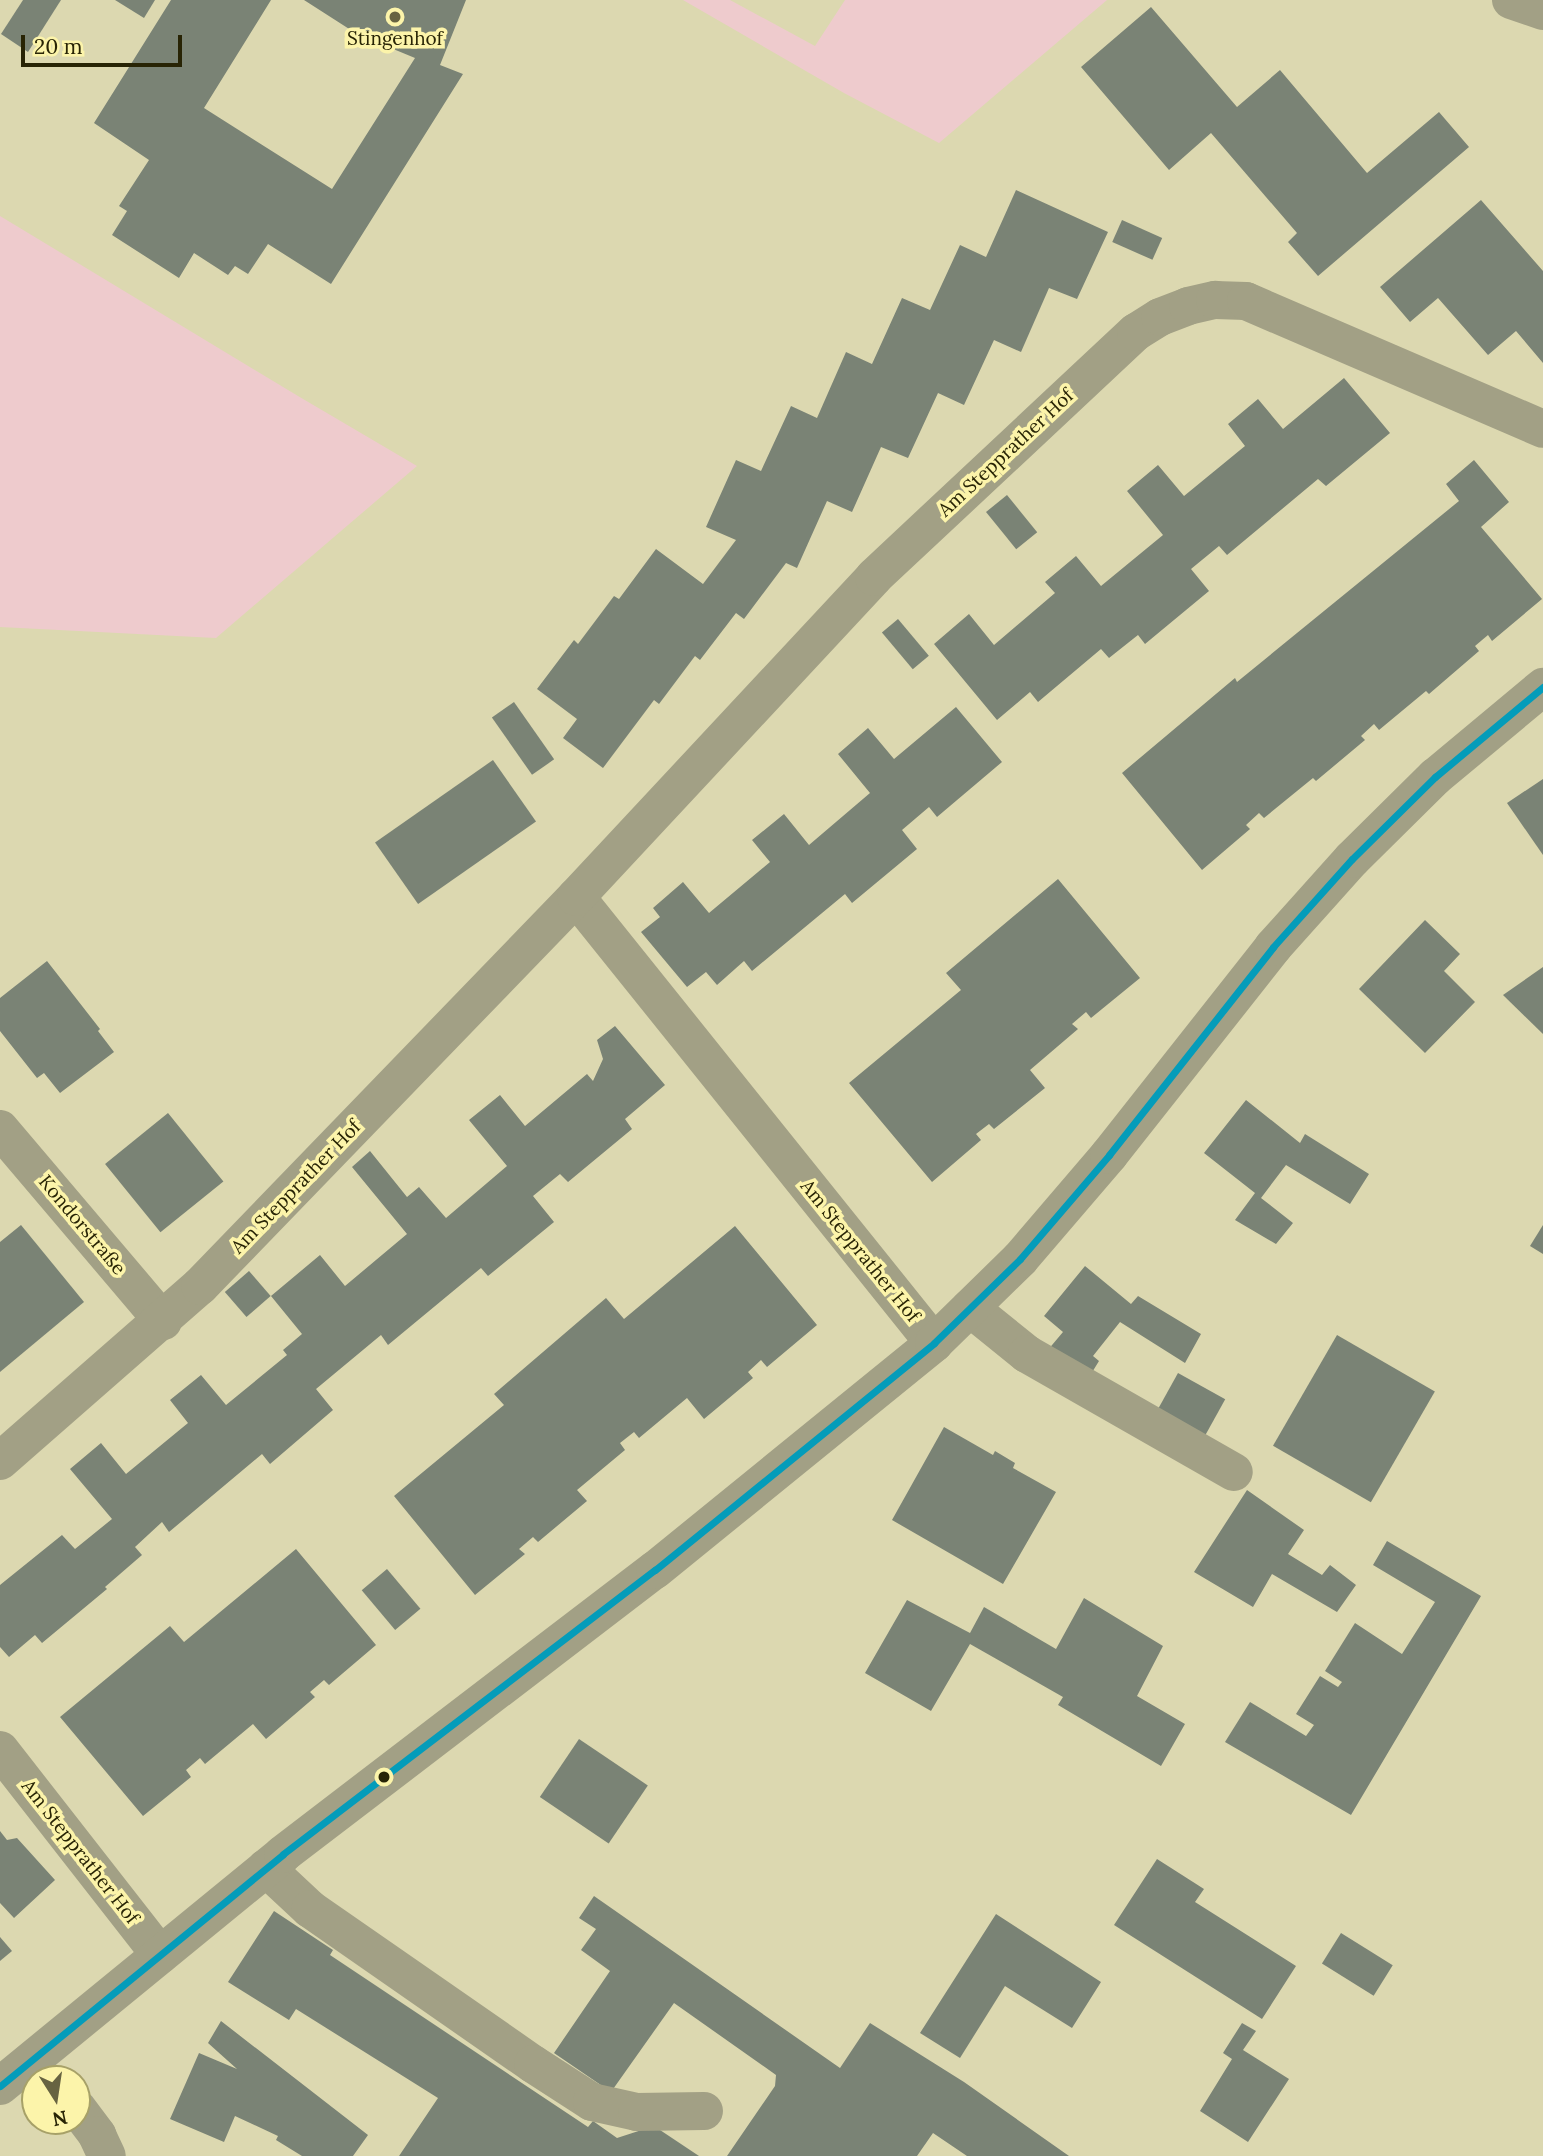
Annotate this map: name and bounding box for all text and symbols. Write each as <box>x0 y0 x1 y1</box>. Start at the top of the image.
marker: Stingenhof <box>387 9 403 25</box>
scale bar <box>24 21 186 65</box>
place label: Stingenhof <box>347 28 443 50</box>
text: 20 m <box>34 33 83 60</box>
street label: Am Stepprather Hof <box>934 384 1078 522</box>
street label: Am Stepprather Hof <box>226 1115 366 1259</box>
street label: Kondorstraße <box>34 1170 130 1280</box>
street label: Am Stepprather Hof <box>796 1175 924 1327</box>
unlabelled marker <box>377 1770 391 1784</box>
street label: Am Stepprather Hof <box>17 1775 143 1929</box>
north arrow <box>21 2065 91 2135</box>
text: N <box>50 2105 70 2132</box>

